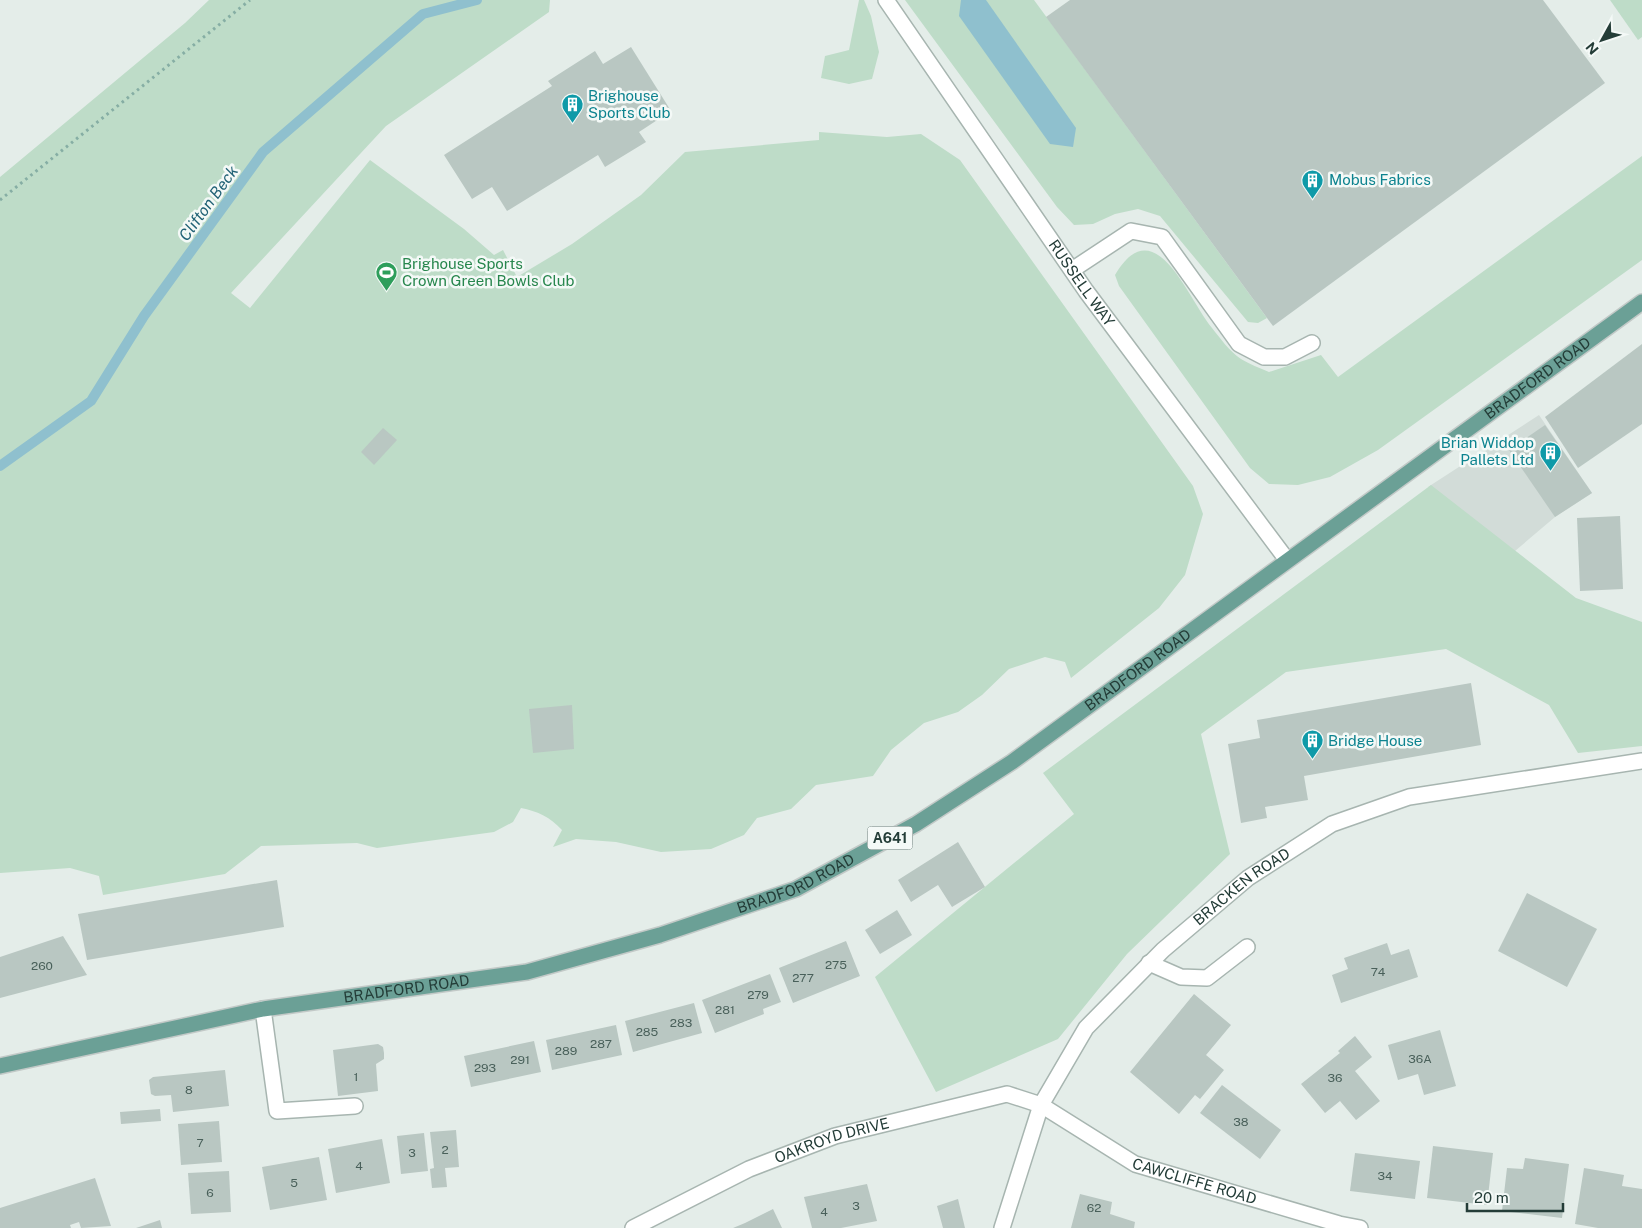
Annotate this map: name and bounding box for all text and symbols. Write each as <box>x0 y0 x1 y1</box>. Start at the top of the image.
north arrow <box>1577 15 1627 65</box>
text: N <box>1582 39 1602 58</box>
place label: Brighouse Sports Club <box>588 87 671 121</box>
building icon: Brighouse Sports Club <box>560 93 584 124</box>
water label: Clifton Beck <box>175 162 242 245</box>
building icon: Mobus Fabrics <box>1301 168 1325 199</box>
place label: Mobus Fabrics <box>1329 171 1431 188</box>
street label: RUSSELL WAY <box>1045 236 1118 329</box>
place label: Brighouse Sports Crown Green Bowls Club <box>402 255 575 289</box>
sports icon: Brighouse Sports Crown Green Bowls Club <box>374 261 398 292</box>
street label: BRADFORD ROAD <box>1481 333 1594 422</box>
place label: Brian Widdop Pallets Ltd <box>1441 434 1534 468</box>
building icon: Brian Widdop Pallets Ltd <box>1538 440 1562 471</box>
street label: BRADFORD ROAD <box>1081 625 1194 714</box>
building icon: Bridge House <box>1300 729 1324 760</box>
place label: Bridge House <box>1328 732 1422 749</box>
road number: A641 <box>868 826 912 850</box>
street label: BRACKEN ROAD <box>1190 844 1293 929</box>
street label: BRADFORD ROAD <box>734 850 857 916</box>
house number: 275 <box>825 958 847 972</box>
house number: 260 <box>31 959 53 973</box>
house number: 74 <box>1371 965 1386 979</box>
street label: BRADFORD ROAD <box>342 971 471 1006</box>
house number: 277 <box>792 971 814 985</box>
house number: 279 <box>747 988 769 1002</box>
house number: 281 <box>715 1003 735 1017</box>
house number: 283 <box>670 1016 692 1030</box>
house number: 285 <box>636 1025 659 1039</box>
house number: 287 <box>590 1037 612 1051</box>
house number: 289 <box>555 1044 577 1058</box>
house number: 36A <box>1408 1052 1432 1066</box>
house number: 291 <box>510 1053 530 1067</box>
house number: 293 <box>474 1061 496 1075</box>
house number: 1 <box>354 1070 358 1084</box>
house number: 36 <box>1328 1071 1342 1085</box>
house number: 8 <box>185 1083 193 1097</box>
street label: OAKROYD DRIVE <box>772 1114 891 1166</box>
house number: 38 <box>1233 1115 1249 1129</box>
house number: 7 <box>196 1136 204 1150</box>
house number: 2 <box>441 1143 449 1157</box>
house number: 3 <box>408 1146 416 1160</box>
street label: CAWCLIFFE ROAD <box>1130 1155 1259 1207</box>
house number: 4 <box>355 1159 363 1173</box>
house number: 34 <box>1377 1169 1393 1183</box>
house number: 5 <box>290 1176 298 1190</box>
scale bar <box>1467 1180 1563 1212</box>
house number: 6 <box>206 1186 214 1200</box>
text: 20 m <box>1474 1189 1509 1206</box>
house number: 3 <box>852 1199 860 1213</box>
house number: 62 <box>1087 1201 1101 1215</box>
house number: 4 <box>820 1205 828 1219</box>

